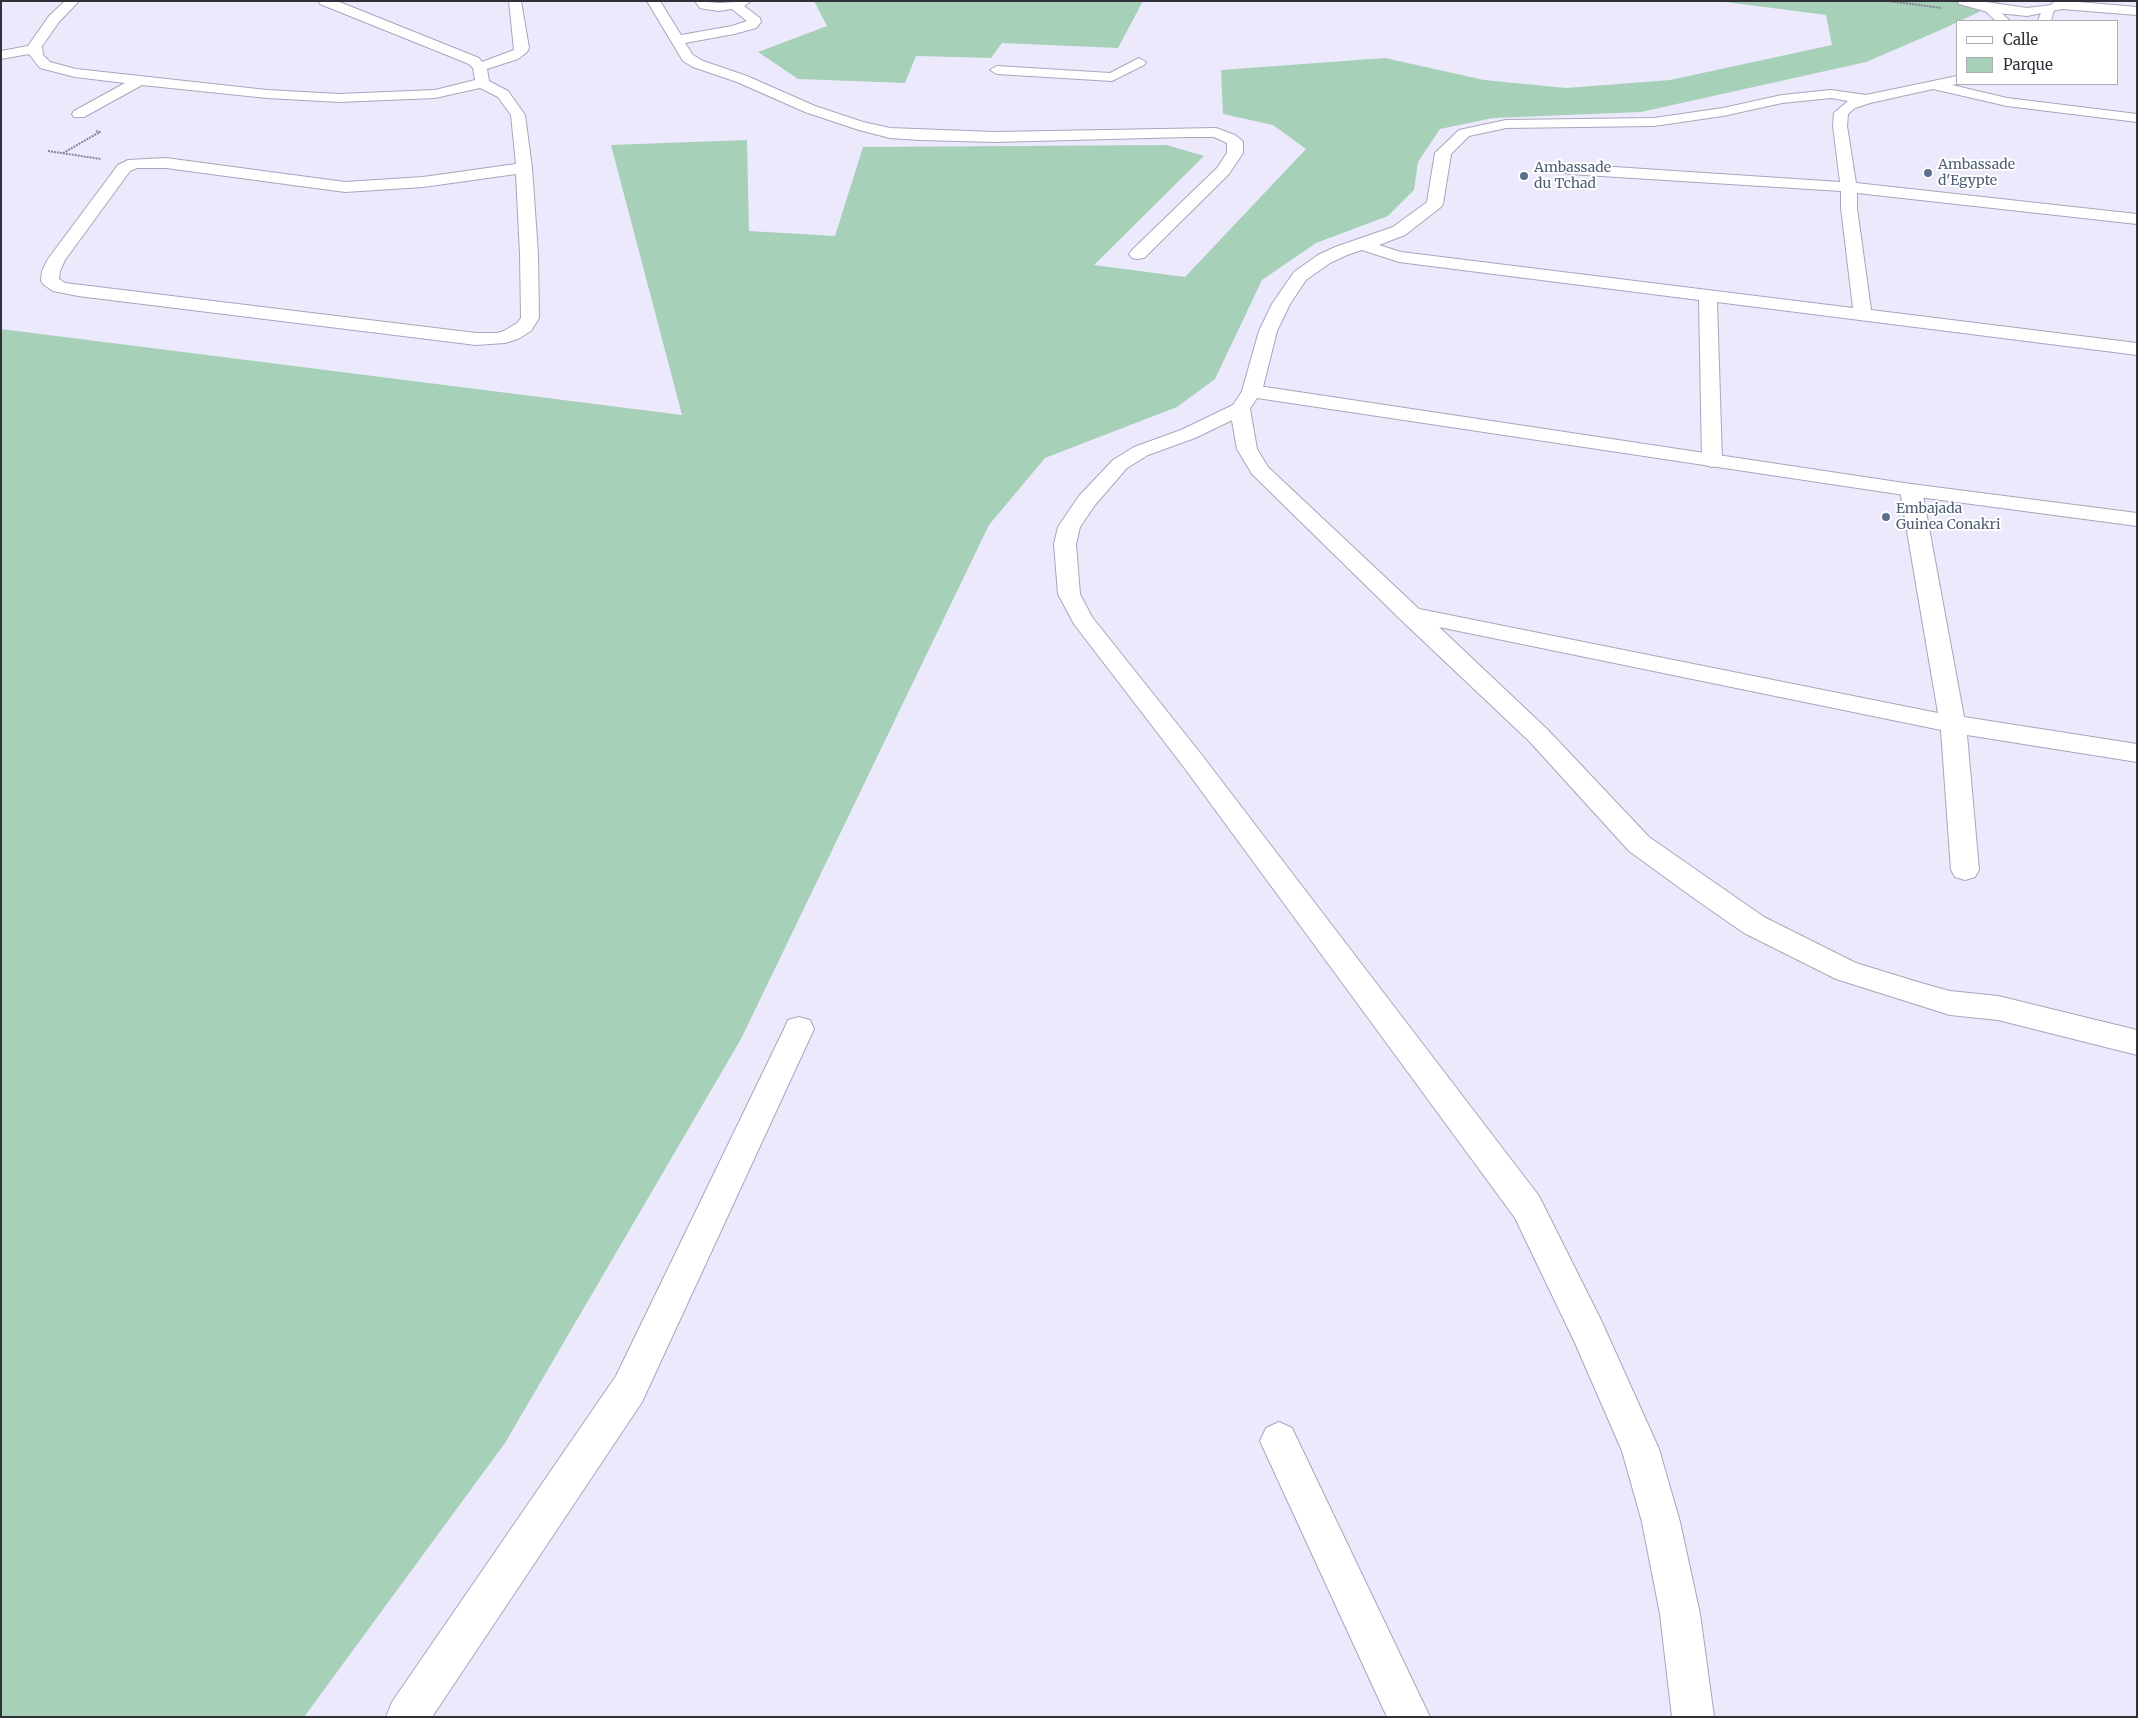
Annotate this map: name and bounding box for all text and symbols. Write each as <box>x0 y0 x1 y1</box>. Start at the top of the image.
legend <box>1956 20 2118 85</box>
text: Calle <box>2003 30 2038 49</box>
text: Parque <box>2003 55 2053 74</box>
place label: Ambassade d'Egypte <box>1938 157 2015 190</box>
place label: Ambassade du Tchad <box>1534 160 1611 192</box>
marker: Ambassade d'Egypte <box>1922 167 1934 179</box>
marker: Ambassade du Tchad <box>1518 170 1530 182</box>
place label: Embajada Guinea Conakri <box>1896 501 2000 534</box>
marker: Embajada Guinea Conakri <box>1880 511 1892 523</box>

